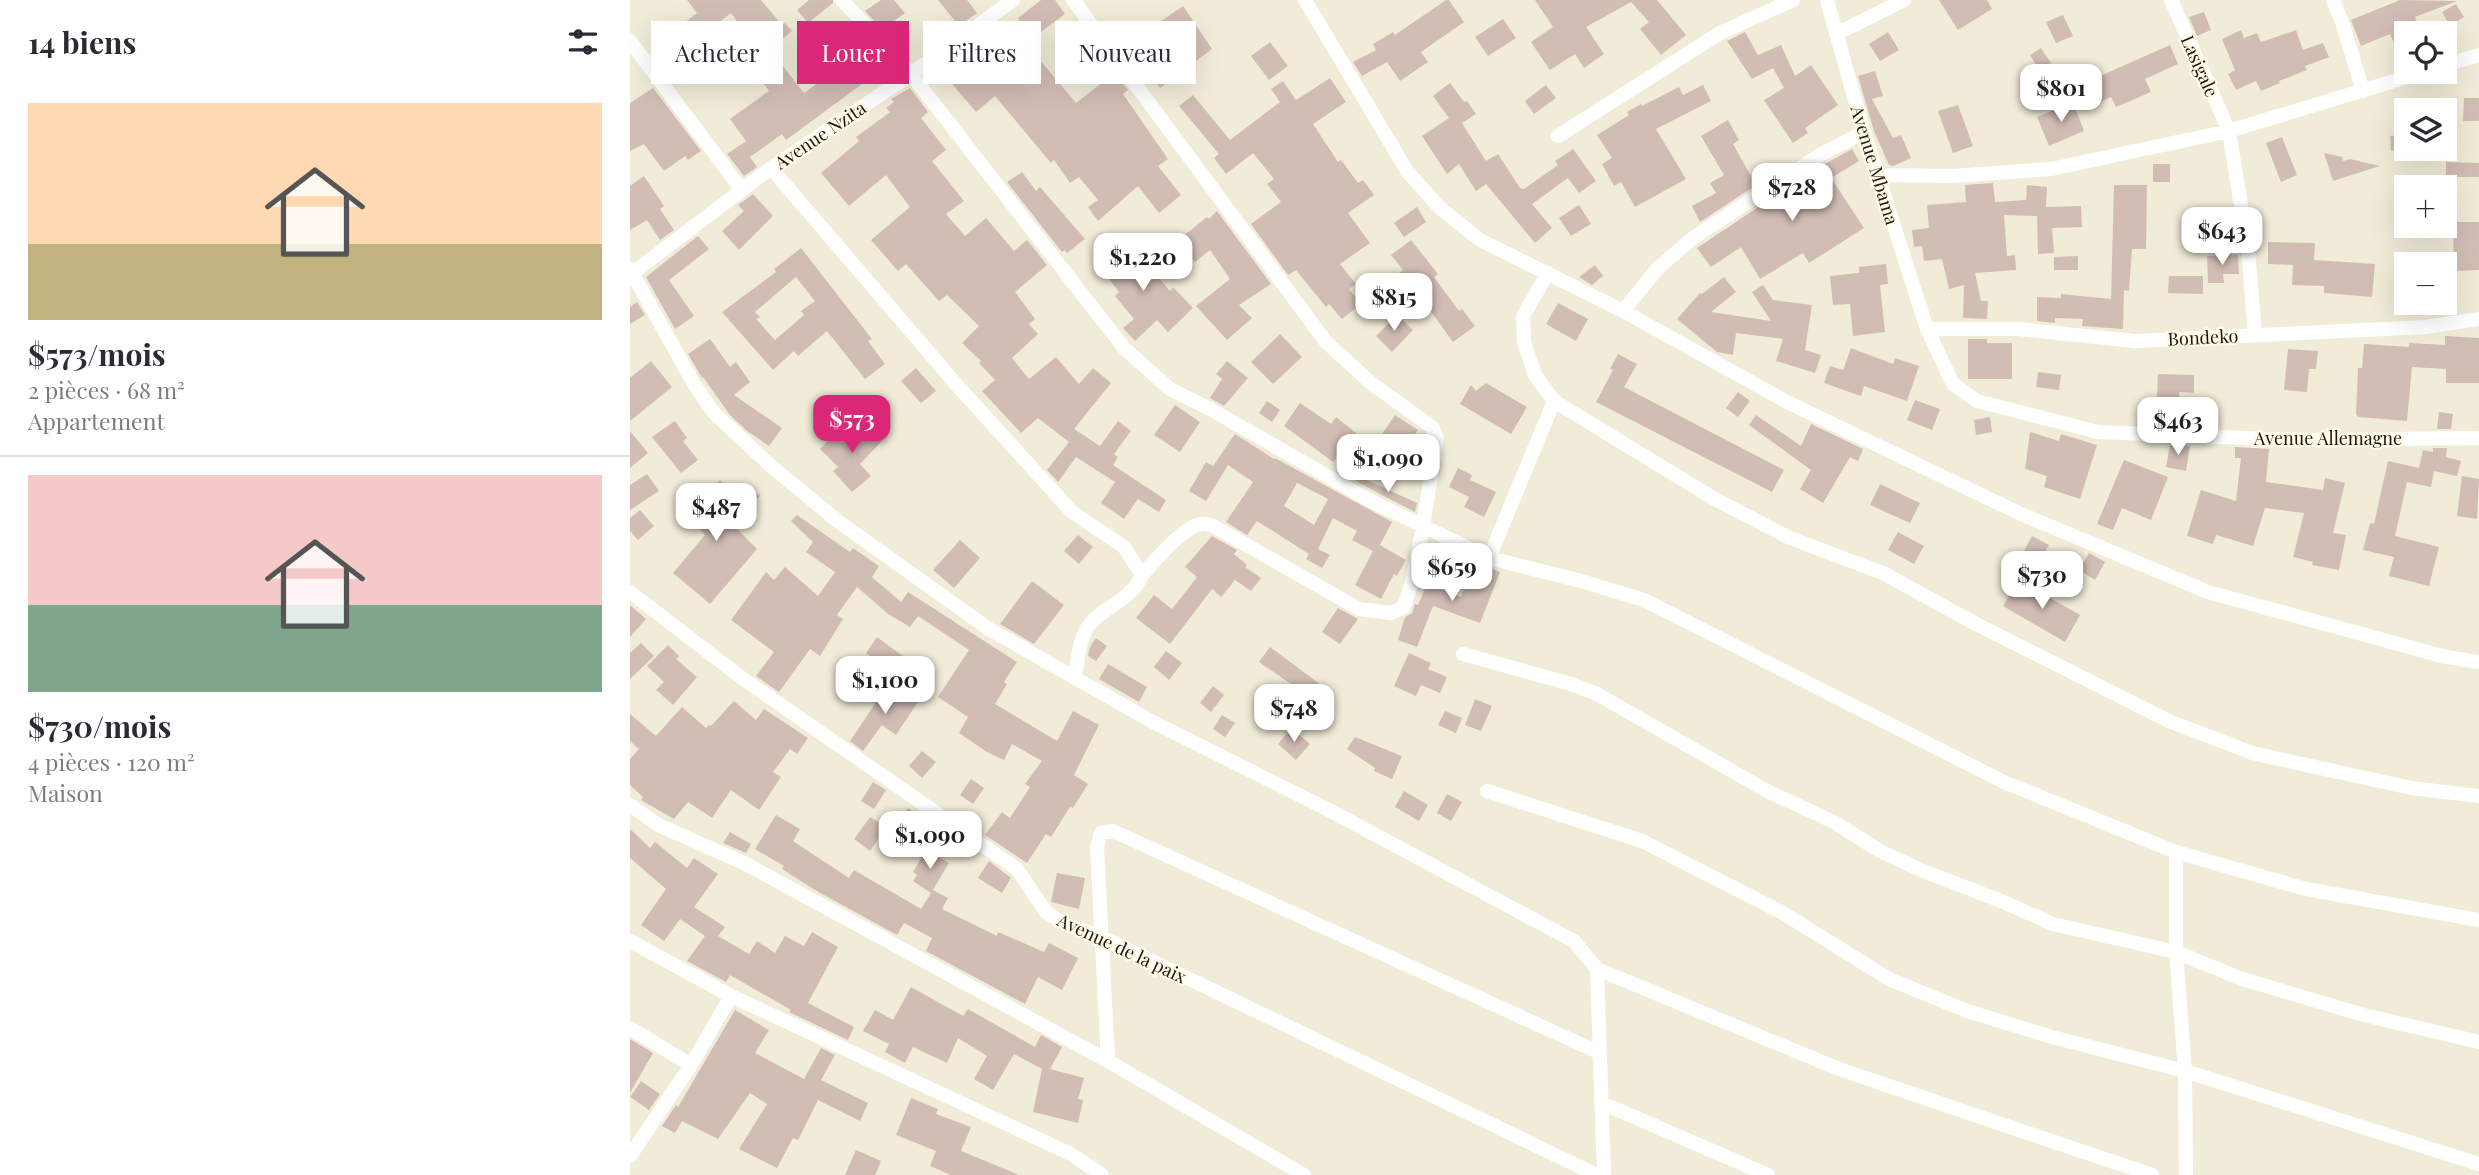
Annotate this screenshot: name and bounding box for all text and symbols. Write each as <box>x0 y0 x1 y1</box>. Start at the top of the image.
chip: Acheter <box>651 21 783 84</box>
chip: Louer <box>797 21 909 84</box>
chip: Filtres <box>923 21 1041 84</box>
chip: Nouveau <box>1055 21 1196 84</box>
map controls <box>2394 21 2457 315</box>
button: locate <box>2394 21 2457 84</box>
text: 14 biens <box>28 22 136 62</box>
icon: filters <box>564 23 602 61</box>
street label: Lasigale <box>2176 31 2224 101</box>
pin: $801 <box>2020 64 2102 124</box>
text: $801 <box>2036 71 2086 102</box>
street label: Avenue Nzita <box>769 96 870 175</box>
button: layers <box>2394 98 2457 161</box>
street label: Avenue Mbama <box>1845 101 1905 228</box>
icon: home <box>252 149 378 275</box>
pin: $728 <box>1751 164 1833 223</box>
text: $728 <box>1768 170 1816 201</box>
button: + <box>2394 175 2457 238</box>
pin: $643 <box>2181 208 2263 267</box>
text: $643 <box>2197 214 2247 245</box>
pin: $1,220 <box>1086 233 1200 293</box>
text: $1,220 <box>1109 240 1177 271</box>
button: − <box>2394 252 2457 315</box>
pin: $815 <box>1353 274 1435 333</box>
text: $815 <box>1371 280 1417 311</box>
street label: Bondeko <box>2167 323 2239 351</box>
text: $573/mois <box>28 334 166 374</box>
text: 2 pièces · 68 m² <box>28 374 185 405</box>
pin: $573 <box>811 396 893 455</box>
pin: $463 <box>2137 398 2219 457</box>
text: $573 <box>829 402 875 433</box>
text: $463 <box>2153 404 2203 435</box>
text: Appartement <box>28 405 165 436</box>
street label: Avenue Allemagne <box>2253 426 2402 450</box>
pin: $1,090 <box>1331 434 1445 494</box>
text: $1,090 <box>1353 441 1423 472</box>
pin: $487 <box>675 484 757 543</box>
text: $487 <box>692 490 740 521</box>
icon: home <box>252 521 378 647</box>
pin: $659 <box>1411 544 1493 603</box>
text: $659 <box>1427 550 1477 581</box>
pin: $730 <box>2001 552 2083 611</box>
text: $730 <box>2017 558 2067 589</box>
pin: $1,100 <box>828 656 942 716</box>
text: $1,100 <box>852 663 918 694</box>
pin: $748 <box>1253 684 1335 744</box>
text: $748 <box>1270 691 1318 722</box>
text: $730/mois <box>28 706 171 746</box>
text: 4 pièces · 120 m² <box>28 746 195 777</box>
text: Maison <box>28 777 103 808</box>
pin: $1,090 <box>873 812 987 871</box>
text: $1,090 <box>895 818 965 849</box>
street label: Avenue de la paix <box>1053 907 1191 989</box>

